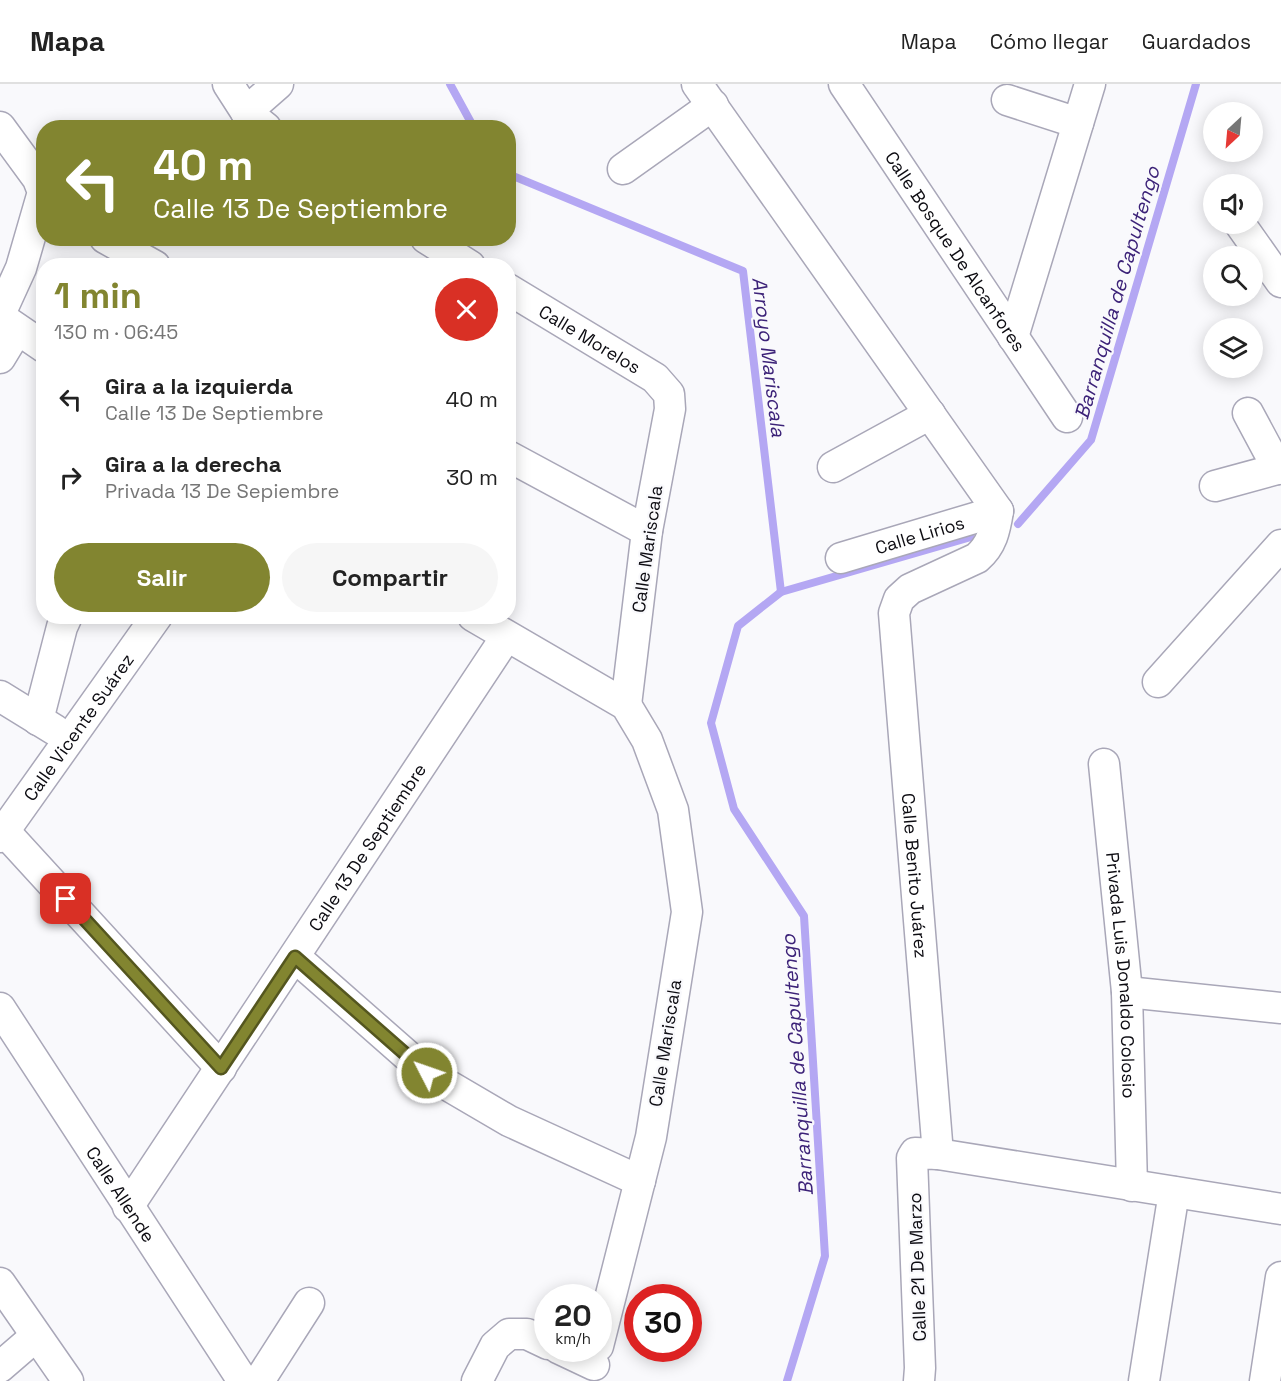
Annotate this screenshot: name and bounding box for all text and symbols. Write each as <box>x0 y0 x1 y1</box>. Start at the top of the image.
text: Mapa <box>30 23 105 59</box>
text: Mapa <box>901 28 957 55</box>
text: Cómo llegar <box>990 28 1109 55</box>
text: Guardados <box>1142 28 1251 55</box>
north arrow <box>1203 102 1263 162</box>
map controls <box>1203 102 1263 378</box>
text: 40 m <box>153 139 253 192</box>
icon: left <box>54 144 132 222</box>
street label: Calle Bosque De Alcanfores <box>880 146 1031 356</box>
water label: Barranquilla de Capultengo <box>1068 163 1166 423</box>
button: sound <box>1203 174 1263 234</box>
text: Calle 13 De Septiembre <box>153 191 448 226</box>
button: search <box>1203 246 1263 306</box>
text: 1 min <box>54 273 142 319</box>
water label: Arroyo Mariscala <box>746 275 792 439</box>
button: close <box>435 278 498 341</box>
street label: Calle Morelos <box>535 299 645 378</box>
button: layers <box>1203 318 1263 378</box>
text: 130 m · 06:45 <box>54 319 178 345</box>
text: Gira a la izquierda <box>105 372 293 400</box>
icon: left <box>54 383 87 416</box>
text: 40 m <box>446 385 498 413</box>
text: Calle 13 De Septiembre <box>105 400 324 426</box>
text: Gira a la derecha <box>105 450 282 478</box>
icon: right <box>54 461 87 494</box>
text: 30 m <box>446 463 498 491</box>
text: Privada 13 De Sepiembre <box>105 478 339 504</box>
street label: Calle Mariscala <box>627 484 667 614</box>
street label: Calle Lirios <box>872 510 967 559</box>
button: Salir <box>54 543 270 612</box>
button: Compartir <box>282 543 498 612</box>
street label: Calle Vicente Suárez <box>18 649 138 805</box>
street label: Calle 13 De Septiembre <box>303 759 431 935</box>
street label: Calle Benito Juárez <box>897 792 934 959</box>
street label: Privada Luis Donaldo Colosio <box>1101 851 1141 1099</box>
pin <box>40 873 91 924</box>
icon: arrive <box>49 882 82 915</box>
water label: Barranquilla de Capultengo <box>775 933 819 1197</box>
street label: Calle Mariscala <box>644 978 686 1108</box>
position arrow <box>395 1041 459 1105</box>
street label: Calle Allende <box>82 1142 161 1246</box>
street label: Calle 21 De Marzo <box>903 1192 931 1342</box>
speed limit sign: 30 <box>624 1284 702 1362</box>
text: 20 <box>554 1296 592 1335</box>
text: km/h <box>555 1329 591 1348</box>

